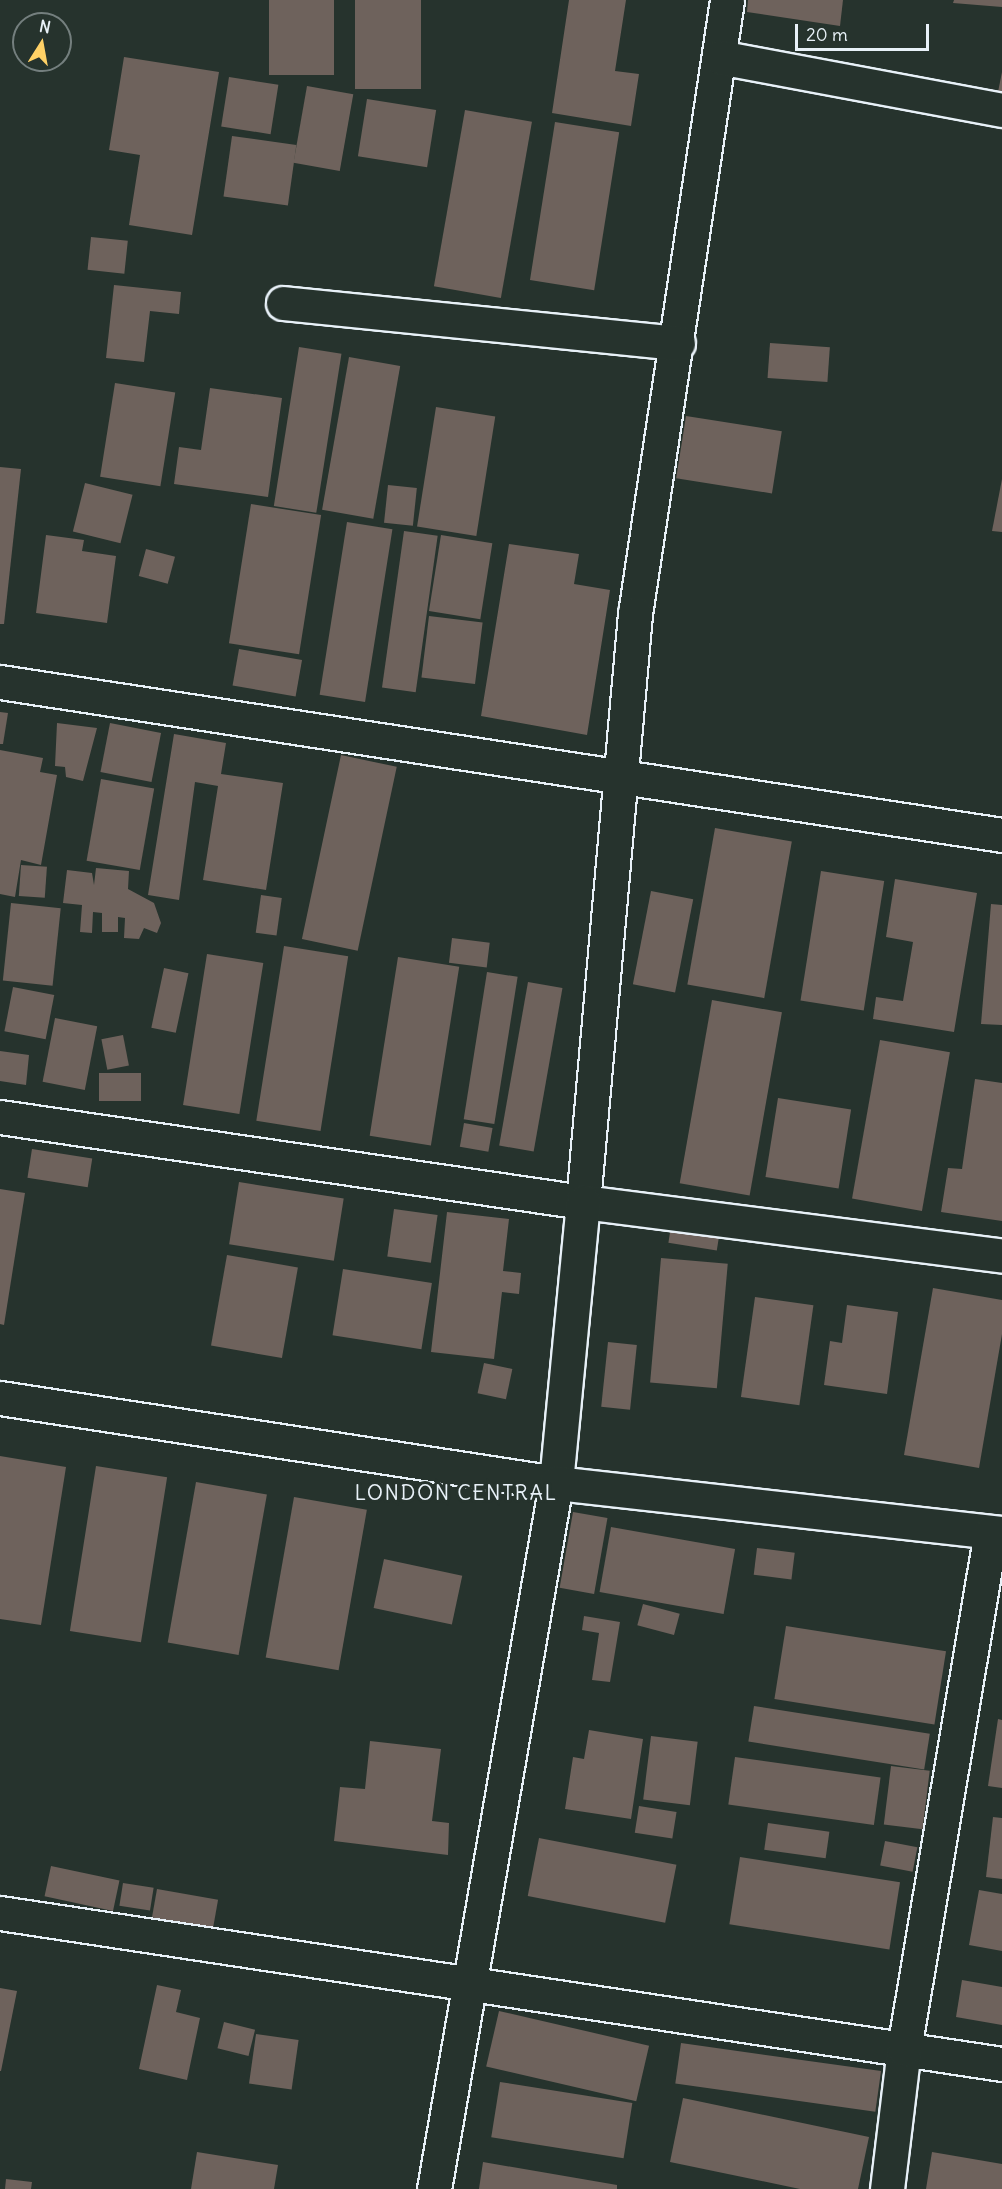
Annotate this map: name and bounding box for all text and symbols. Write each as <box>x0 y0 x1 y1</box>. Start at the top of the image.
north arrow <box>12 12 72 72</box>
scale bar <box>798 12 932 50</box>
text: N <box>38 15 52 37</box>
text: 20 m <box>806 23 848 46</box>
district label: LONDON CENTRAL <box>355 1480 557 1506</box>

